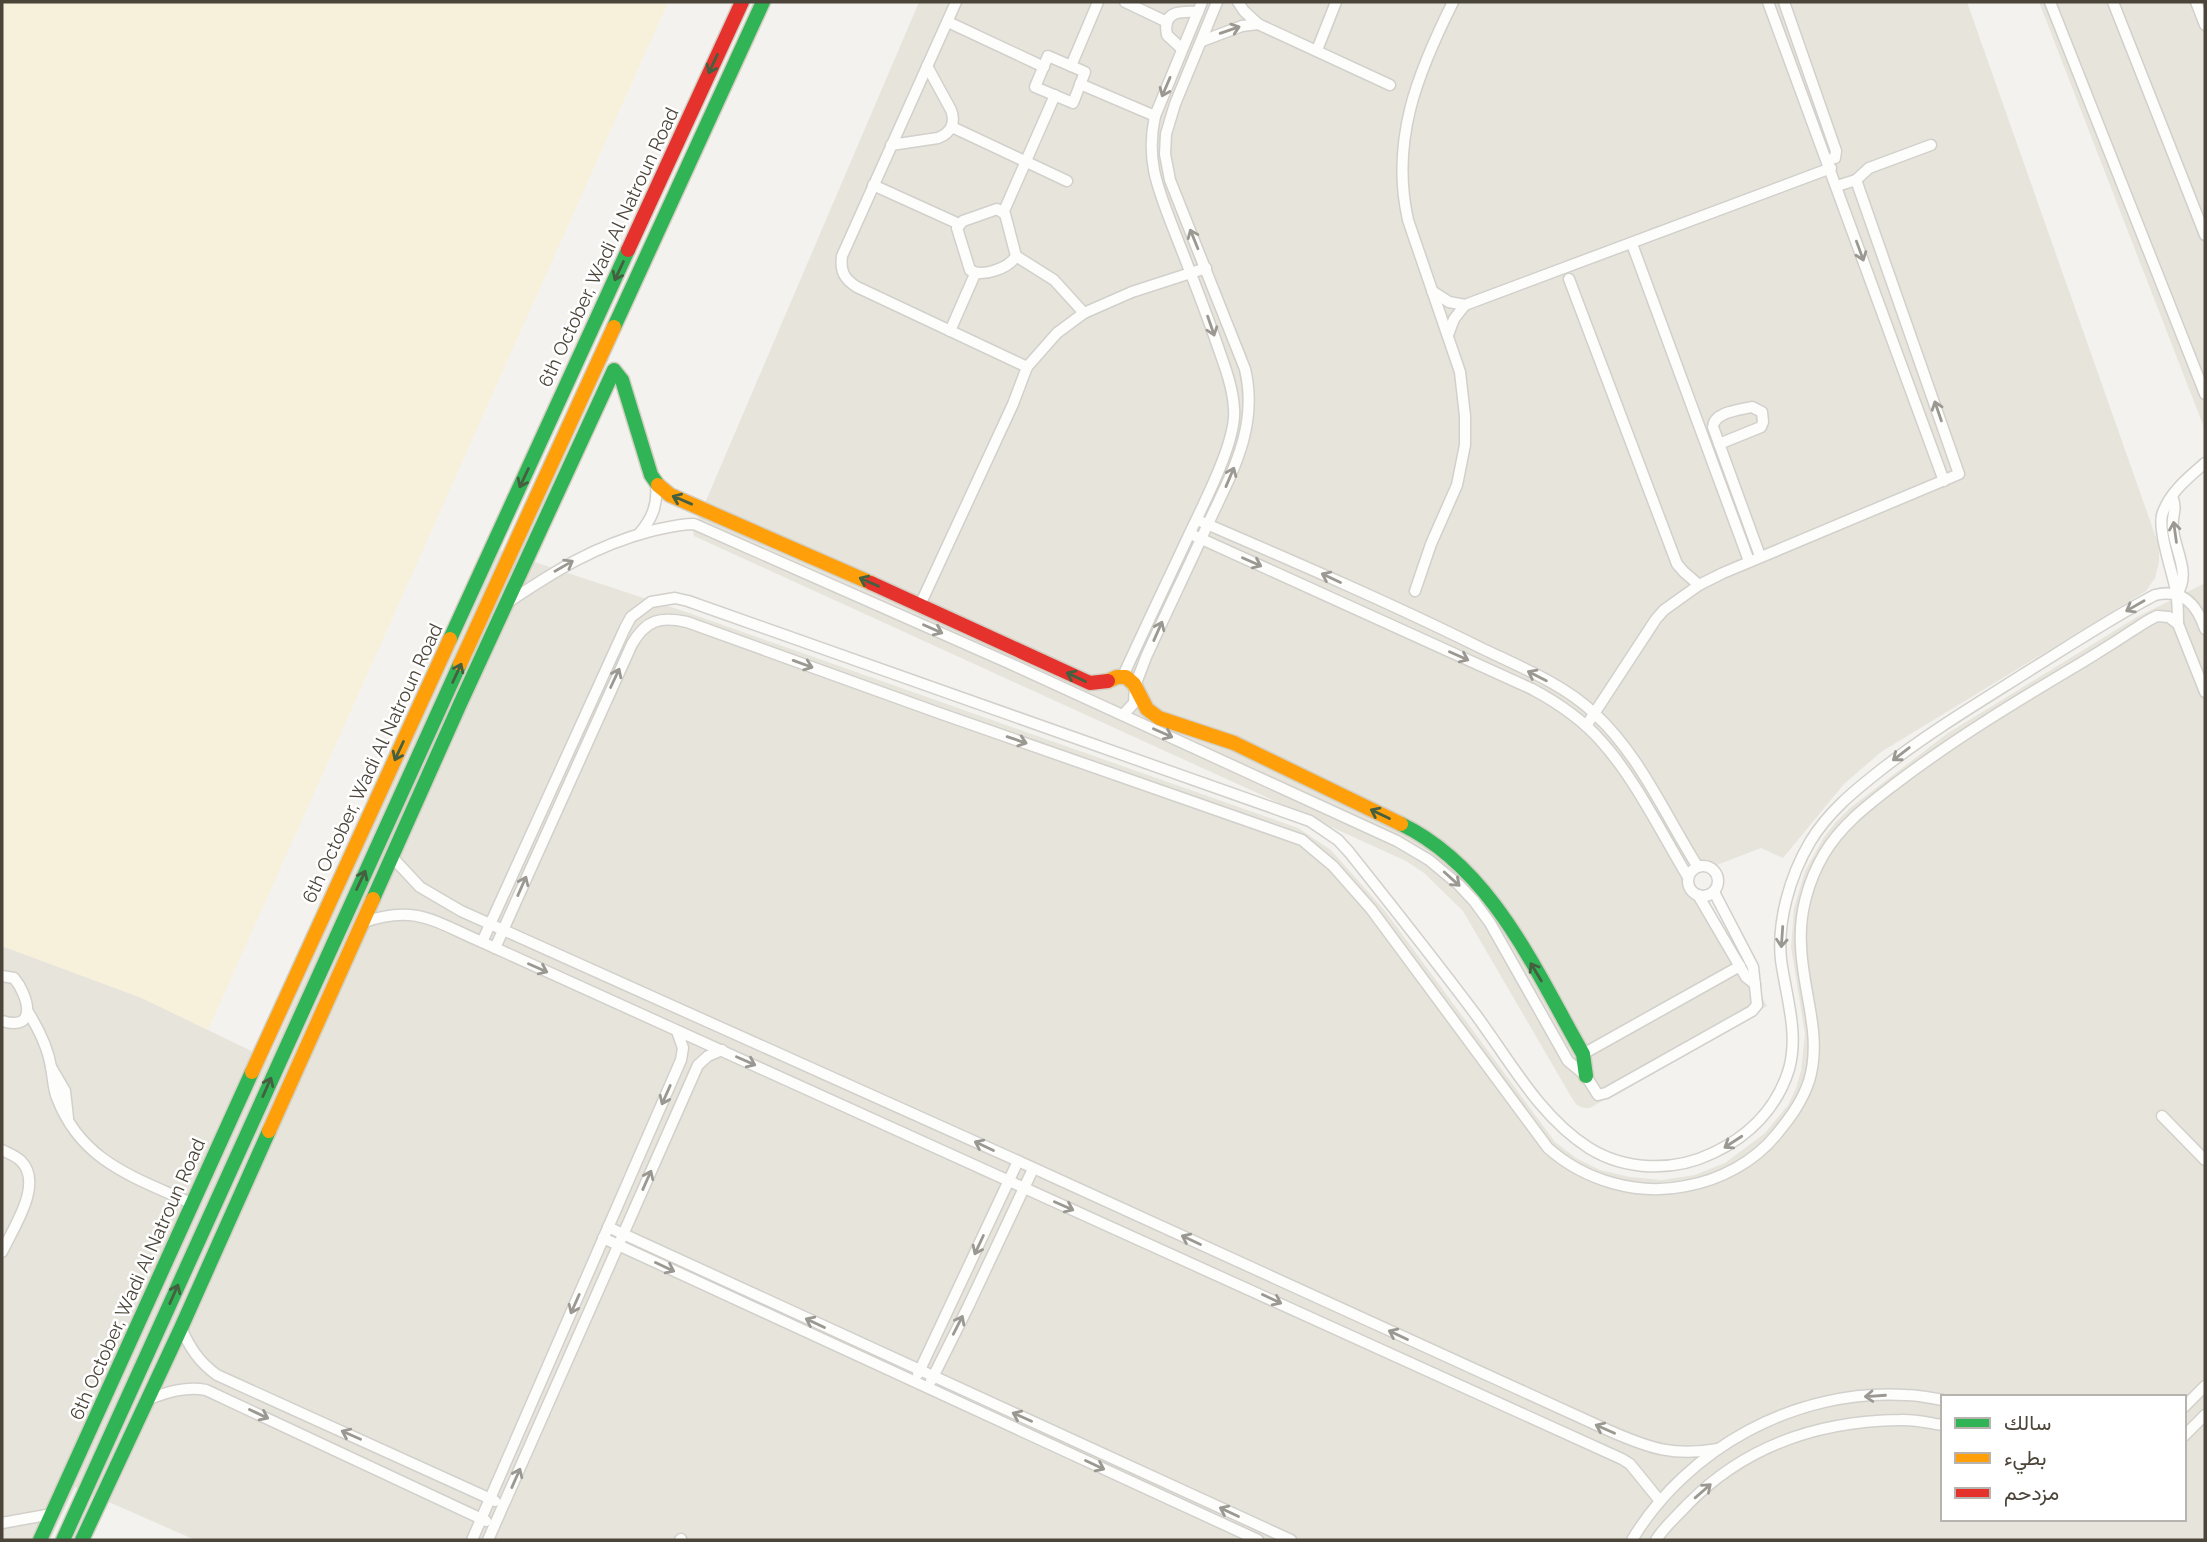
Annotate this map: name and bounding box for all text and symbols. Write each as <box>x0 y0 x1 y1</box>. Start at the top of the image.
one-way arrow <box>1218 23 1240 35</box>
one-way arrow <box>706 53 719 74</box>
one-way arrow <box>1159 76 1172 97</box>
street label: 6th October, Wadi Al Natroun Road <box>533 104 683 390</box>
one-way arrow <box>1186 228 1199 250</box>
one-way arrow <box>1855 239 1867 261</box>
one-way arrow <box>612 260 625 281</box>
one-way arrow <box>1205 315 1218 337</box>
one-way arrow <box>1931 401 1943 423</box>
one-way arrow <box>517 467 530 488</box>
one-way arrow <box>1224 467 1237 488</box>
one-way arrow <box>671 493 693 506</box>
one-way arrow <box>2168 521 2181 544</box>
one-way arrow <box>1241 556 1262 569</box>
one-way arrow <box>553 559 574 572</box>
one-way arrow <box>1321 571 1343 584</box>
one-way arrow <box>859 575 880 588</box>
one-way arrow <box>2125 600 2145 614</box>
street label: 6th October, Wadi Al Natroun Road <box>297 620 447 906</box>
one-way arrow <box>1152 621 1165 643</box>
one-way arrow <box>922 623 943 636</box>
one-way arrow <box>1448 650 1469 663</box>
one-way arrow <box>791 659 813 671</box>
one-way arrow <box>450 663 464 684</box>
one-way arrow <box>609 668 623 689</box>
one-way arrow <box>1527 668 1548 682</box>
one-way arrow <box>1065 670 1087 683</box>
one-way arrow <box>1152 727 1173 740</box>
one-way arrow <box>1006 735 1028 747</box>
one-way arrow <box>392 740 405 761</box>
one-way arrow <box>1893 747 1911 762</box>
one-way arrow <box>1370 807 1391 820</box>
one-way arrow <box>355 870 368 891</box>
one-way arrow <box>1443 871 1461 887</box>
one-way arrow <box>516 875 529 897</box>
one-way arrow <box>1775 925 1788 948</box>
one-way arrow <box>527 962 548 975</box>
one-way arrow <box>1529 962 1543 982</box>
one-way arrow <box>735 1055 756 1068</box>
one-way arrow <box>261 1076 274 1098</box>
one-way arrow <box>659 1084 672 1105</box>
one-way arrow <box>1724 1134 1743 1149</box>
street label: 6th October, Wadi Al Natroun Road <box>65 1135 209 1423</box>
one-way arrow <box>974 1139 995 1152</box>
one-way arrow <box>641 1170 654 1191</box>
one-way arrow <box>1053 1200 1075 1213</box>
one-way arrow <box>1181 1233 1202 1246</box>
one-way arrow <box>971 1234 985 1255</box>
one-way arrow <box>654 1261 676 1274</box>
one-way arrow <box>168 1284 181 1305</box>
one-way arrow <box>568 1292 581 1314</box>
one-way arrow <box>1261 1293 1282 1306</box>
one-way arrow <box>805 1316 826 1329</box>
one-way arrow <box>952 1316 966 1336</box>
one-way arrow <box>1388 1327 1409 1341</box>
one-way arrow <box>1864 1390 1887 1403</box>
legend <box>1941 1395 2186 1521</box>
one-way arrow <box>248 1408 269 1421</box>
one-way arrow <box>1012 1410 1033 1423</box>
text: سالك <box>2004 1410 2051 1435</box>
one-way arrow <box>1595 1422 1616 1435</box>
one-way arrow <box>341 1428 362 1441</box>
text: بطيء <box>2004 1445 2047 1475</box>
one-way arrow <box>1084 1459 1105 1472</box>
one-way arrow <box>510 1468 523 1489</box>
text: مزدحم <box>2004 1480 2059 1507</box>
one-way arrow <box>1693 1483 1711 1499</box>
one-way arrow <box>1219 1505 1240 1518</box>

